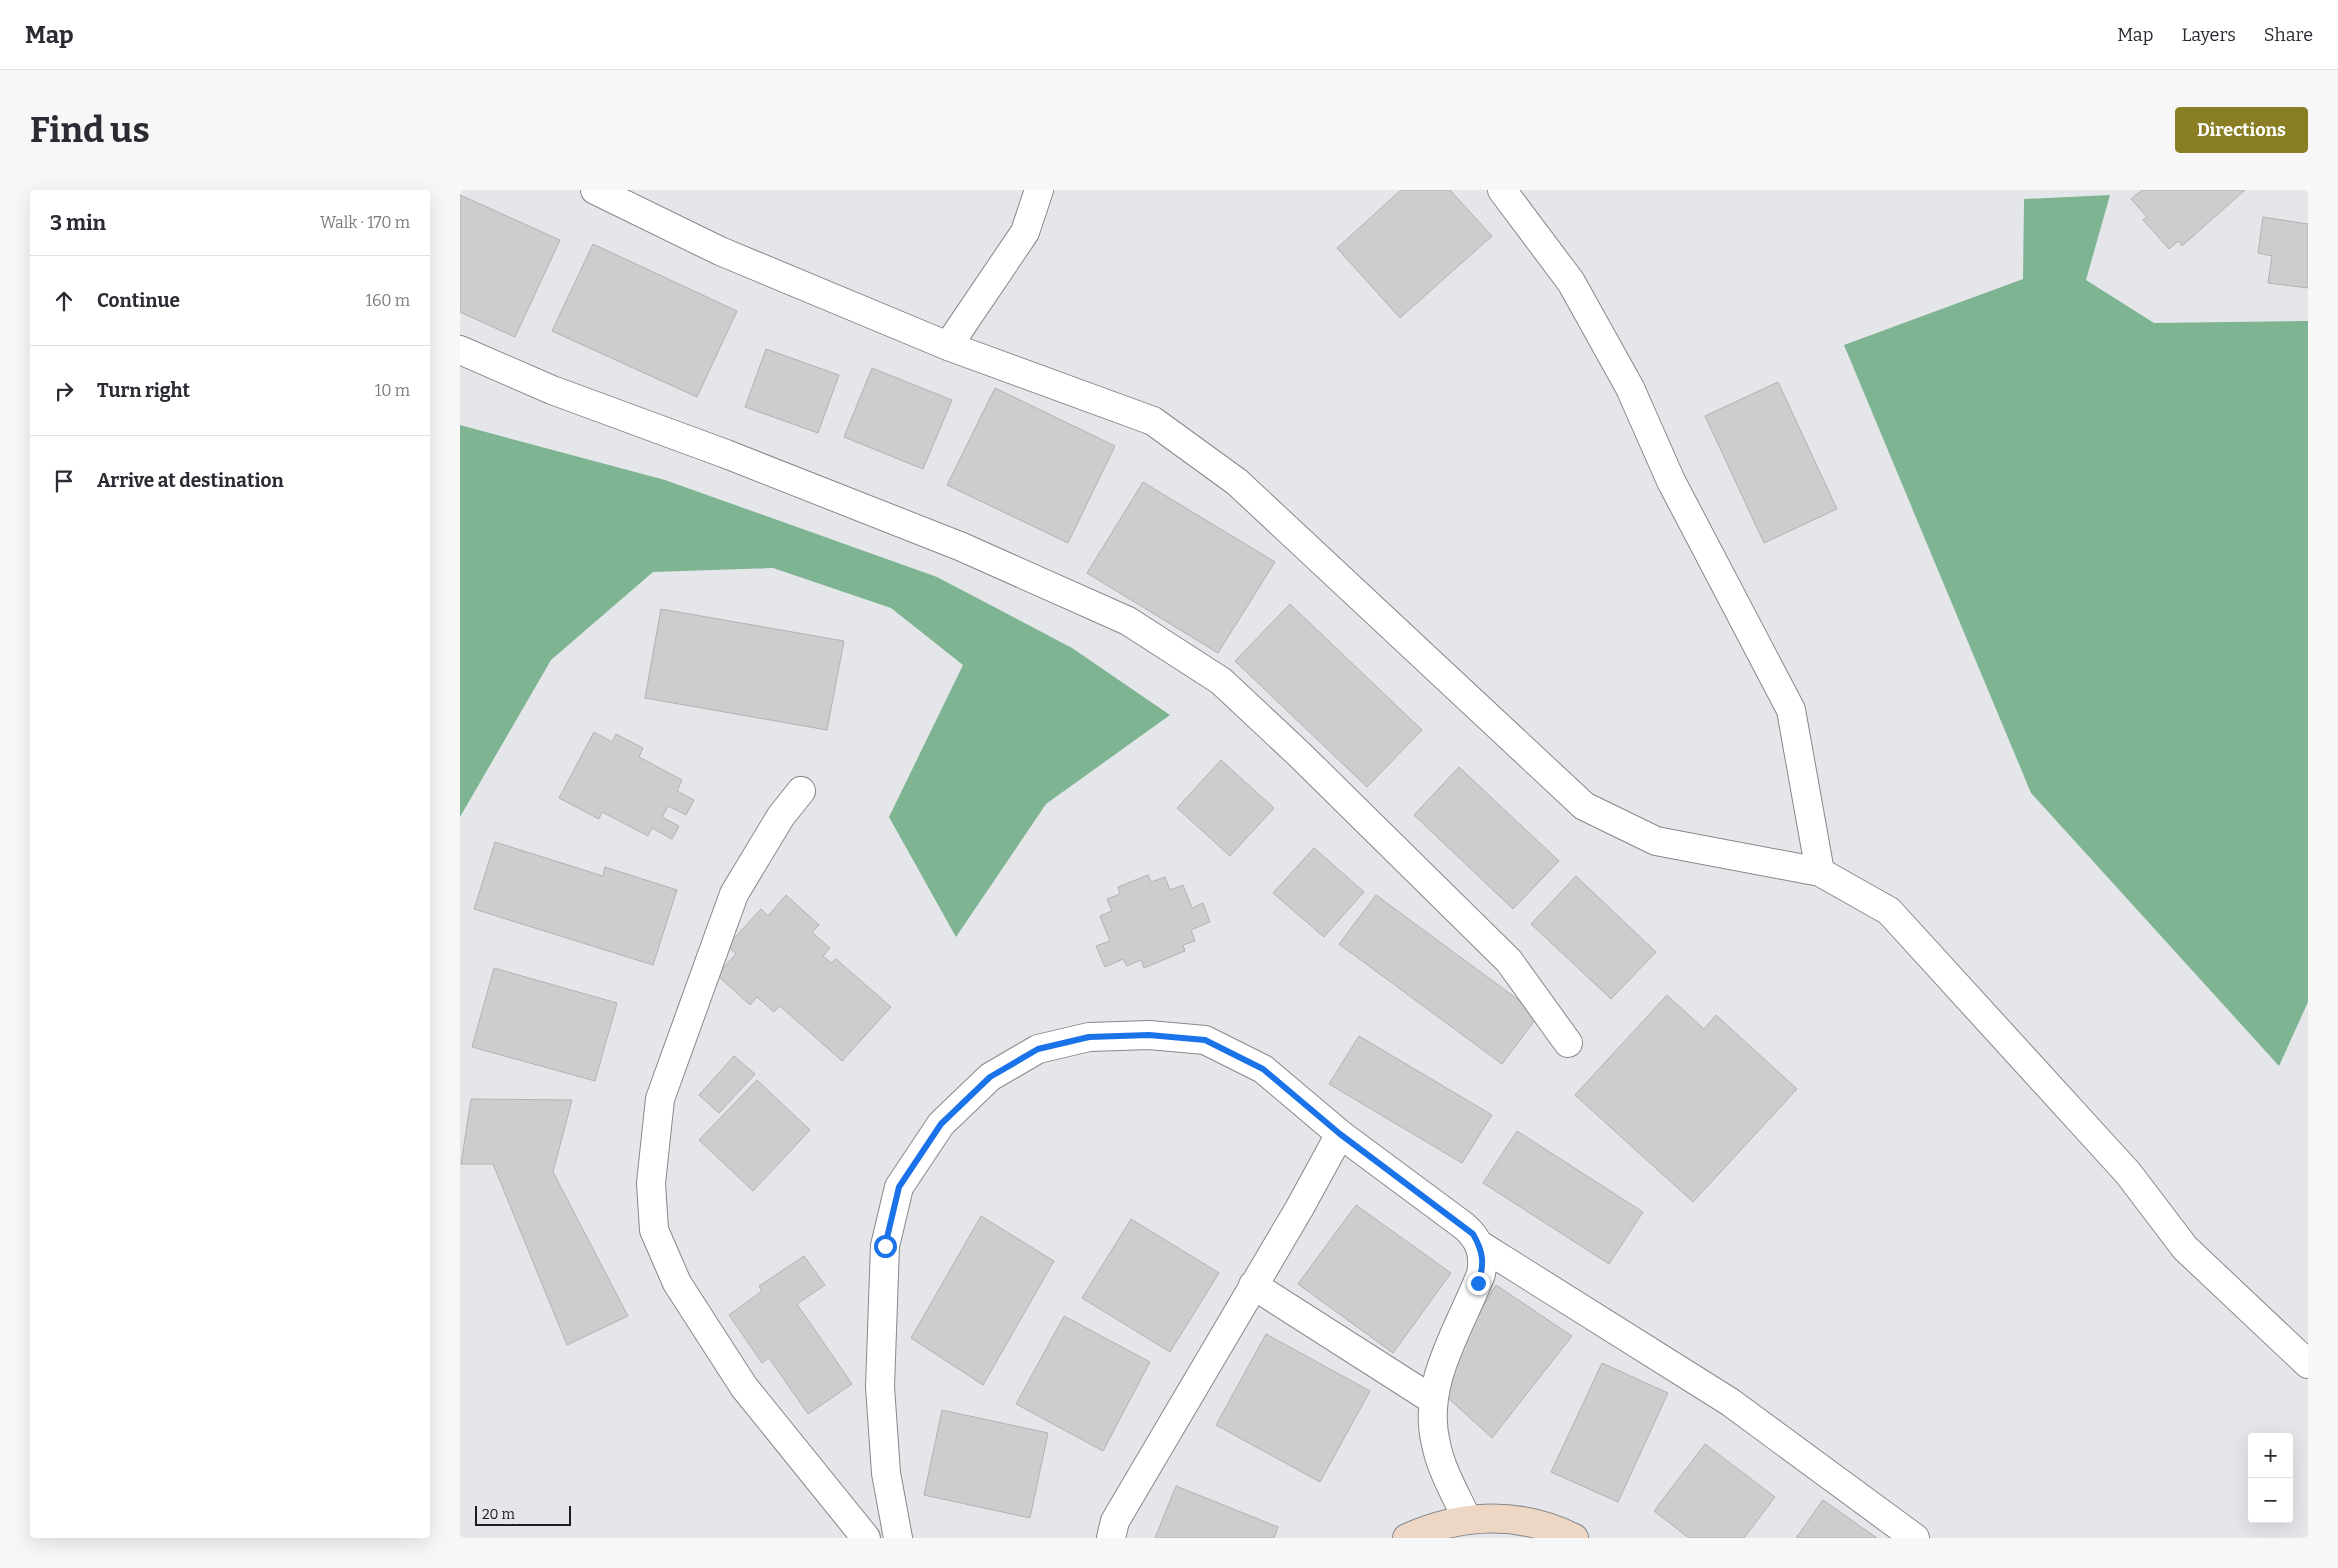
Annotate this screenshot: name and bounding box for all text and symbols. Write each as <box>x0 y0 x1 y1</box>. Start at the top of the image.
text: Map <box>25 21 74 49</box>
text: Map <box>2117 24 2153 46</box>
text: Layers <box>2181 24 2236 46</box>
text: Share <box>2264 24 2313 46</box>
button: Directions <box>2175 107 2308 153</box>
text: Find us <box>30 109 150 151</box>
text: 3 min <box>50 210 106 236</box>
text: Walk · 170 m <box>320 213 410 232</box>
icon: ahead <box>50 287 78 315</box>
text: Continue <box>97 289 180 312</box>
text: 160 m <box>365 291 410 310</box>
icon: right <box>50 377 78 405</box>
text: Turn right <box>97 379 190 402</box>
text: 10 m <box>375 381 410 400</box>
icon: arrive <box>50 467 78 495</box>
text: Arrive at destination <box>97 469 284 492</box>
route start <box>874 1235 897 1258</box>
route end <box>1467 1272 1490 1295</box>
map controls <box>2248 1433 2293 1523</box>
button: + <box>2248 1433 2293 1478</box>
button: − <box>2248 1478 2293 1523</box>
scale bar <box>475 1503 571 1526</box>
text: 20 m <box>482 1506 515 1523</box>

